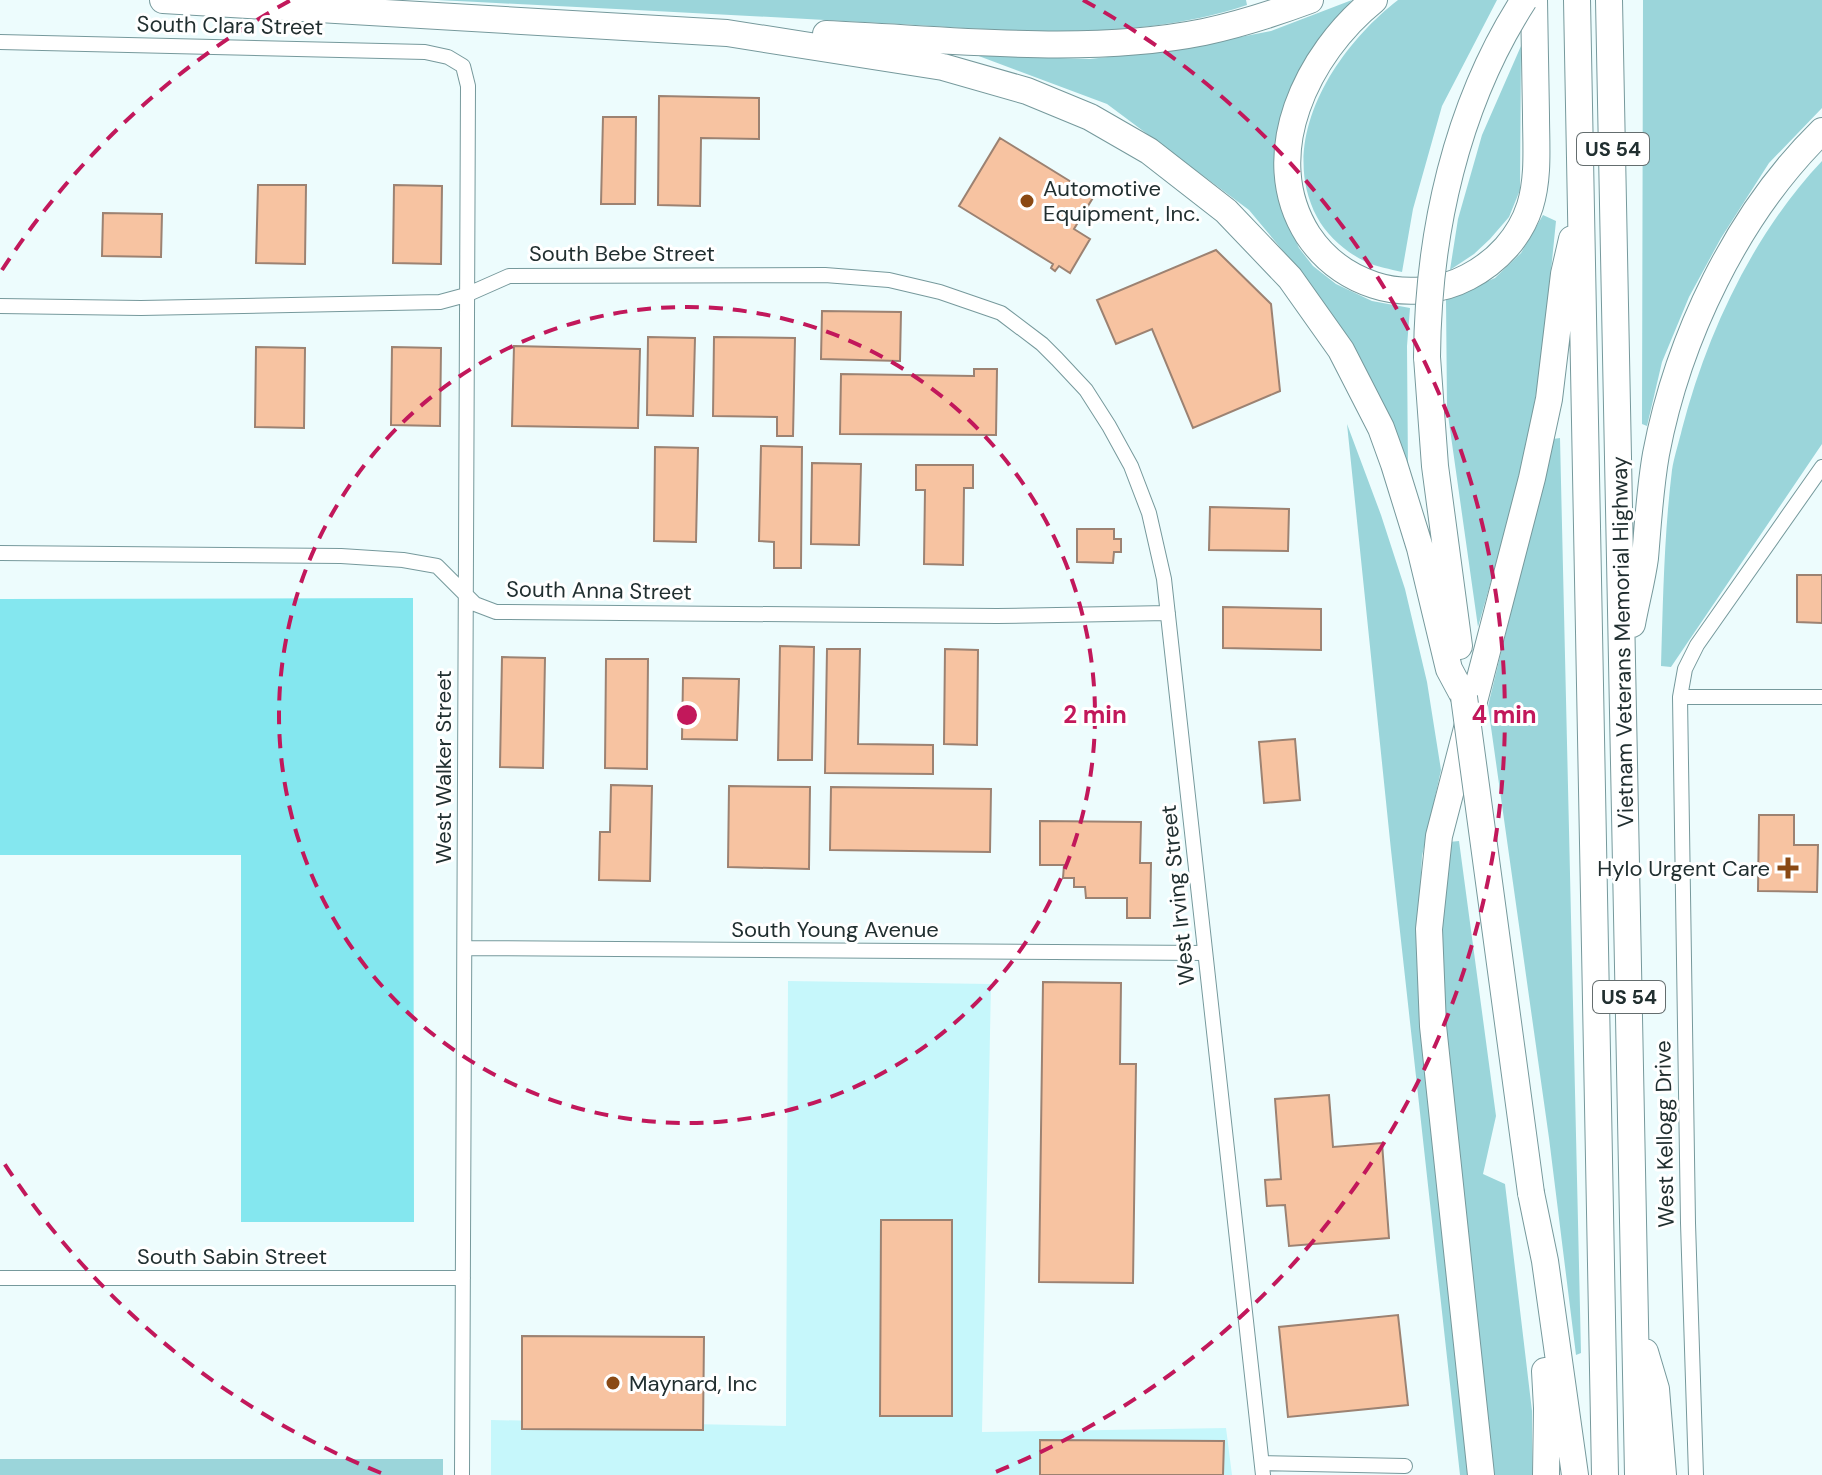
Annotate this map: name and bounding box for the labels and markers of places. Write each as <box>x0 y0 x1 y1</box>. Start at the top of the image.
place label: Automotive Equipment, Inc. <box>1043 174 1200 228</box>
marker: Automotive Equipment, Inc. <box>1018 192 1036 210</box>
centre of rings <box>673 701 701 729</box>
place label: Hylo Urgent Care <box>1597 854 1770 883</box>
marker: Hylo Urgent Care <box>1777 857 1799 879</box>
place label: Maynard, Inc <box>629 1369 758 1398</box>
marker: Maynard, Inc <box>604 1374 622 1392</box>

